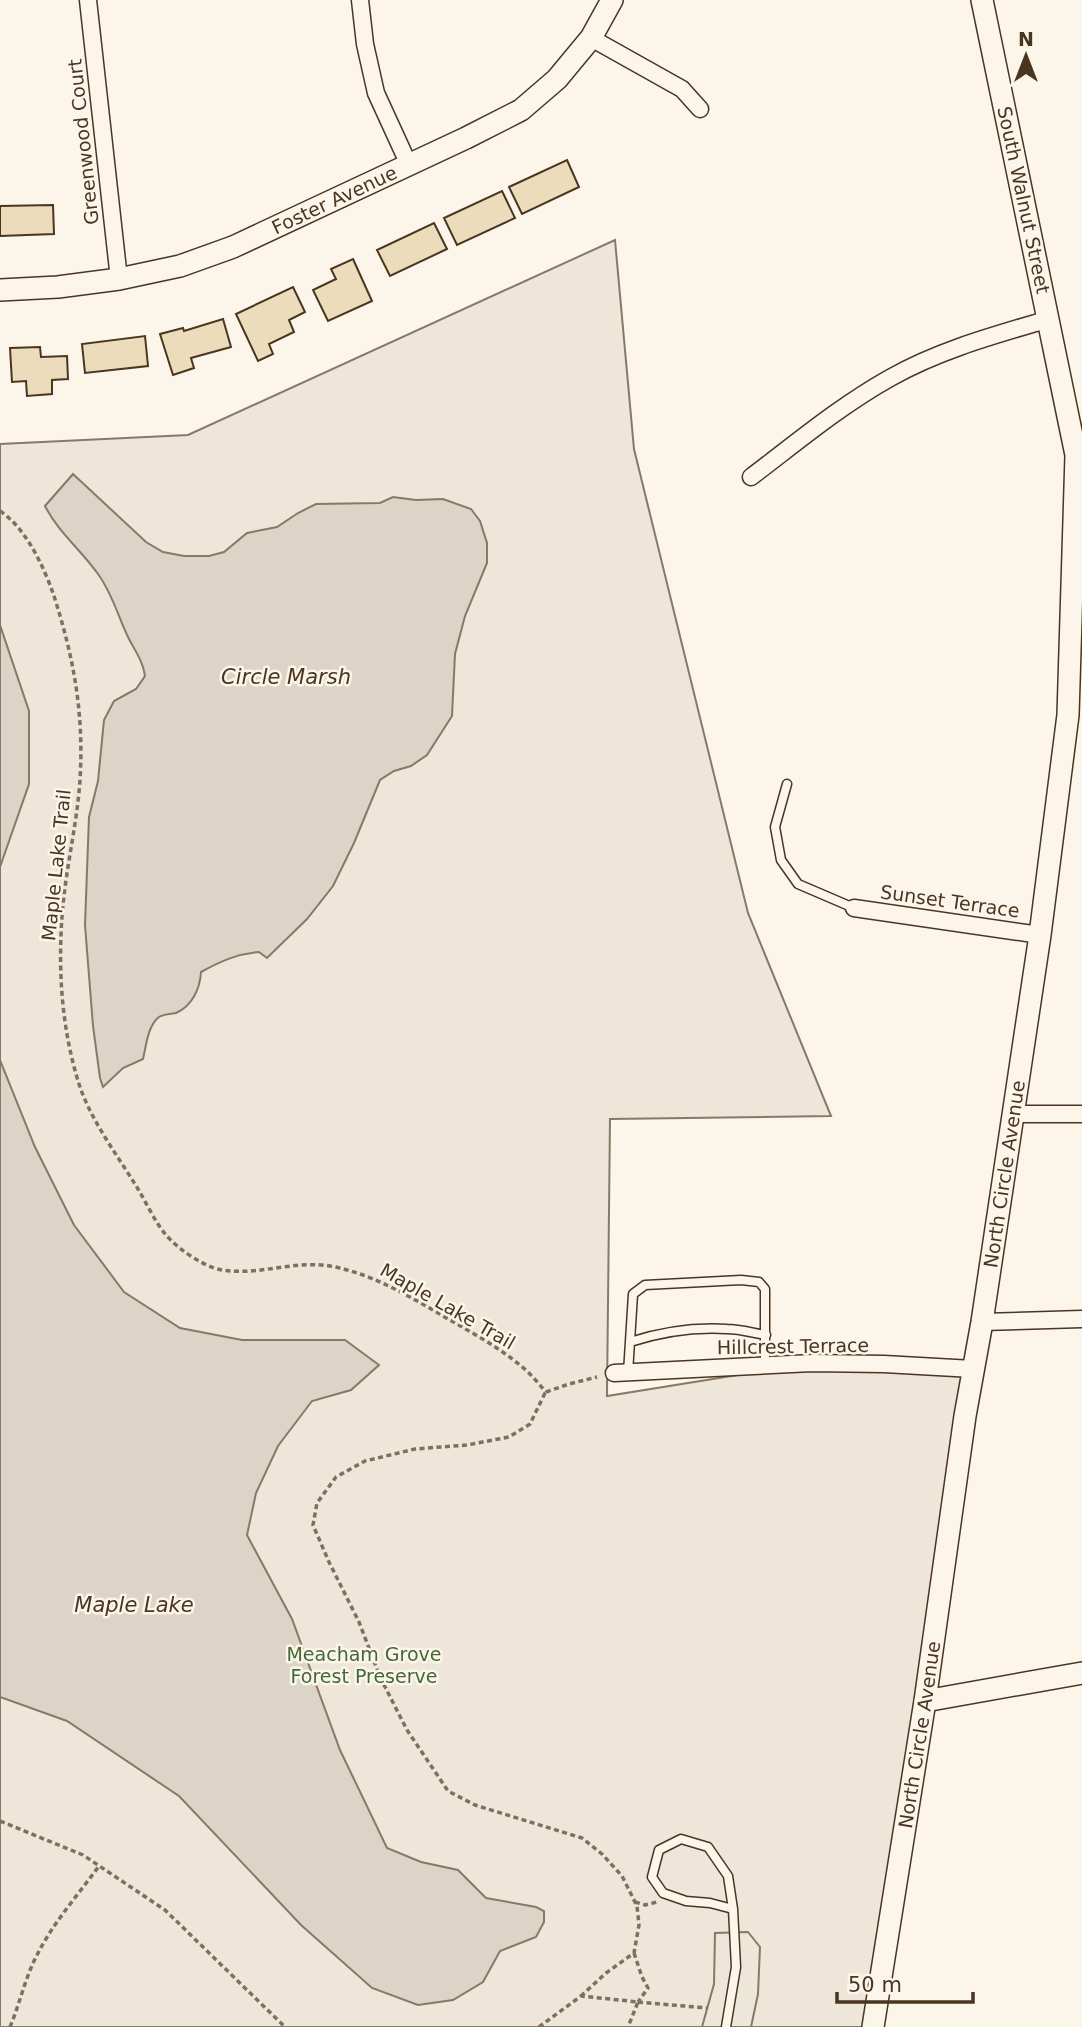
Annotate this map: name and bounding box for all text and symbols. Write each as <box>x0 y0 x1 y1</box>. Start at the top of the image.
north arrow <box>991 21 1061 91</box>
text: N <box>1018 28 1034 50</box>
street label: Greenwood Court <box>63 58 103 226</box>
street label: South Walnut Street <box>993 104 1055 296</box>
street label: Foster Avenue <box>268 161 400 238</box>
water label: Circle Marsh <box>221 665 351 689</box>
street label: Maple Lake Trail <box>37 788 75 942</box>
street label: Sunset Terrace <box>879 880 1021 922</box>
street label: North Circle Avenue <box>979 1079 1029 1269</box>
street label: Maple Lake Trail <box>377 1258 519 1354</box>
street label: Hillcrest Terrace <box>717 1334 869 1358</box>
water label: Maple Lake <box>74 1593 194 1617</box>
street label: North Circle Avenue <box>894 1640 944 1830</box>
park label: Meacham Grove Forest Preserve <box>286 1643 442 1687</box>
scale bar <box>837 1960 974 2004</box>
text: 50 m <box>848 1973 902 1997</box>

